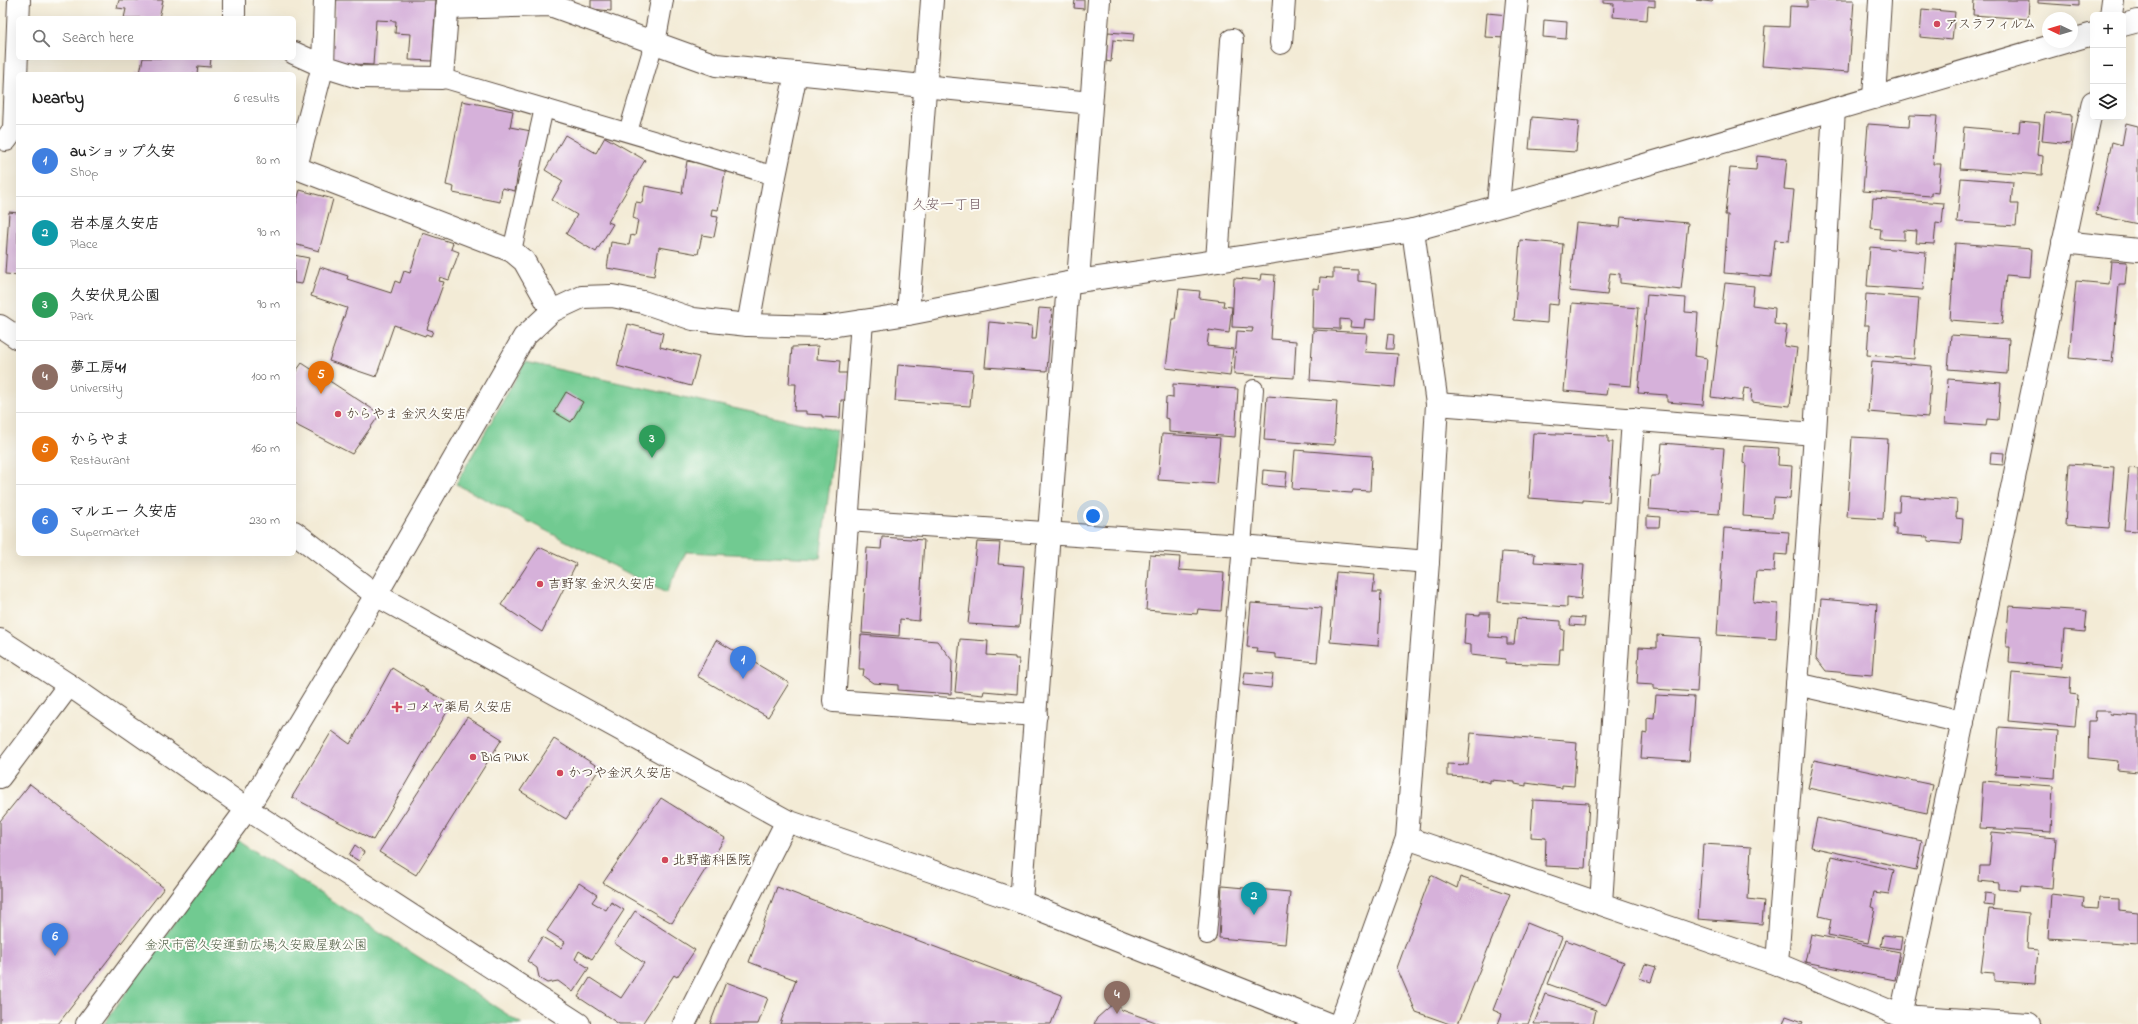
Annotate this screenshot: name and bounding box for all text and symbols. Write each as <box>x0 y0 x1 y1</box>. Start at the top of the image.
north arrow <box>2042 12 2078 48</box>
map controls <box>2090 12 2126 120</box>
button: + <box>2090 12 2126 48</box>
place label: アスラフィルム <box>1945 15 2036 34</box>
search box <box>16 16 296 60</box>
marker: アスラフィルム <box>1932 19 1942 29</box>
icon: search <box>30 27 52 49</box>
text: Search here <box>62 27 134 49</box>
button: − <box>2090 48 2126 84</box>
button: layers <box>2090 84 2126 120</box>
text: Nearby <box>32 86 84 111</box>
text: 6 results <box>234 89 280 108</box>
text: auショップ久安 <box>70 141 175 163</box>
text: 1 <box>43 151 47 170</box>
text: 80 m <box>256 151 280 170</box>
text: Shop <box>70 163 98 182</box>
district label: 久安一丁目 <box>912 195 982 216</box>
text: 岩本屋久安店 <box>70 213 160 235</box>
text: 2 <box>42 223 48 242</box>
text: 90 m <box>257 223 280 242</box>
text: Place <box>70 235 98 254</box>
text: 久安伏見公園 <box>70 285 160 307</box>
text: 3 <box>42 295 48 314</box>
text: 90 m <box>257 295 280 314</box>
text: Park <box>70 307 94 326</box>
text: 夢工房41 <box>70 357 126 379</box>
pin: 5 <box>308 361 334 394</box>
text: 4 <box>42 367 48 386</box>
text: 100 m <box>251 367 280 386</box>
text: University <box>70 379 123 398</box>
place label: からやま 金沢久安店 <box>346 405 466 424</box>
marker: からやま 金沢久安店 <box>333 409 343 419</box>
pin: 3 <box>639 425 665 458</box>
text: からやま <box>70 429 130 451</box>
text: 5 <box>41 439 49 458</box>
text: 160 m <box>251 439 280 458</box>
text: Restaurant <box>70 451 130 470</box>
text: マルエー 久安店 <box>70 501 178 523</box>
your location <box>1083 506 1103 526</box>
text: 6 <box>42 511 48 530</box>
text: 230 m <box>249 511 280 530</box>
text: Supermarket <box>70 523 140 542</box>
place label: 吉野家 金沢久安店 <box>548 575 655 594</box>
marker: 吉野家 金沢久安店 <box>535 579 545 589</box>
pin: 1 <box>730 646 756 679</box>
place label: コメヤ薬局 久安店 <box>405 698 512 717</box>
marker: コメヤ薬局 久安店 <box>392 702 402 712</box>
place label: BIG PINK <box>480 748 530 767</box>
marker: BIG PINK <box>468 752 478 762</box>
place label: かつや金沢久安店 <box>568 764 672 783</box>
marker: かつや金沢久安店 <box>555 768 565 778</box>
place label: 北野歯科医院 <box>673 851 751 870</box>
marker: 北野歯科医院 <box>660 855 670 865</box>
pin: 2 <box>1241 882 1267 915</box>
pin: 6 <box>42 923 68 956</box>
park label: 金沢市営久安運動広場;久安殿屋敷公園 <box>145 936 367 955</box>
pin: 4 <box>1104 981 1130 1014</box>

